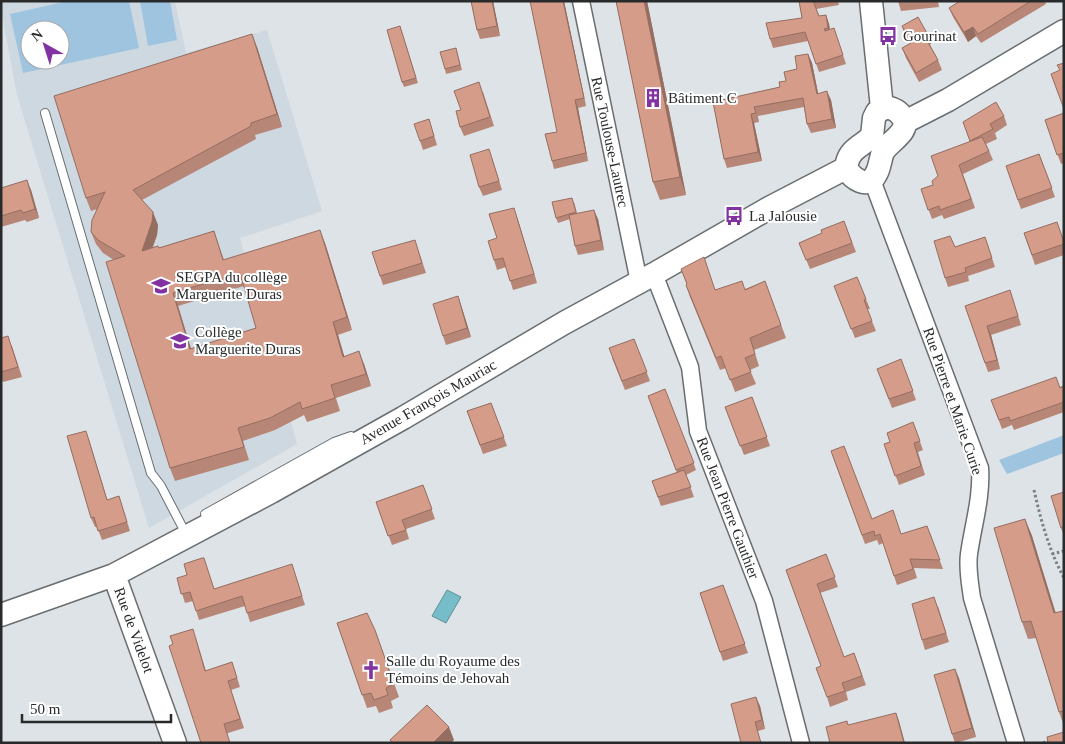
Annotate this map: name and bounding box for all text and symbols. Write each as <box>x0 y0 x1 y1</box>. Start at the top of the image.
north arrow <box>20 20 70 70</box>
bus stop icon: Gourinat <box>877 25 899 47</box>
text: N <box>28 26 46 44</box>
place label: Gourinat <box>903 28 957 44</box>
street label: Rue Toulouse-Lautrec <box>588 75 632 209</box>
building icon: Bâtiment C <box>642 87 664 109</box>
place label: Bâtiment C <box>668 90 737 106</box>
bus stop icon: La Jalousie <box>723 205 745 227</box>
place label: La Jalousie <box>749 208 817 224</box>
place label: SEGPA du collège Marguerite Duras <box>176 269 287 302</box>
school or university icon: SEGPA du collège Marguerite Duras <box>150 275 172 297</box>
place label: Collège Marguerite Duras <box>195 324 301 357</box>
street label: Rue Pierre et Marie Curie <box>920 325 986 477</box>
school or university icon: Collège Marguerite Duras <box>169 330 191 352</box>
street label: Avenue François Mauriac <box>357 356 499 448</box>
street label: Rue Jean Pierre Gauthier <box>694 435 762 581</box>
street label: Rue de Videlot <box>111 585 157 676</box>
place label: Salle du Royaume des Témoins de Jehovah <box>386 653 520 686</box>
church icon: Salle du Royaume des Témoins de Jehovah <box>360 659 382 681</box>
scale bar <box>22 692 171 724</box>
text: 50 m <box>30 701 61 717</box>

